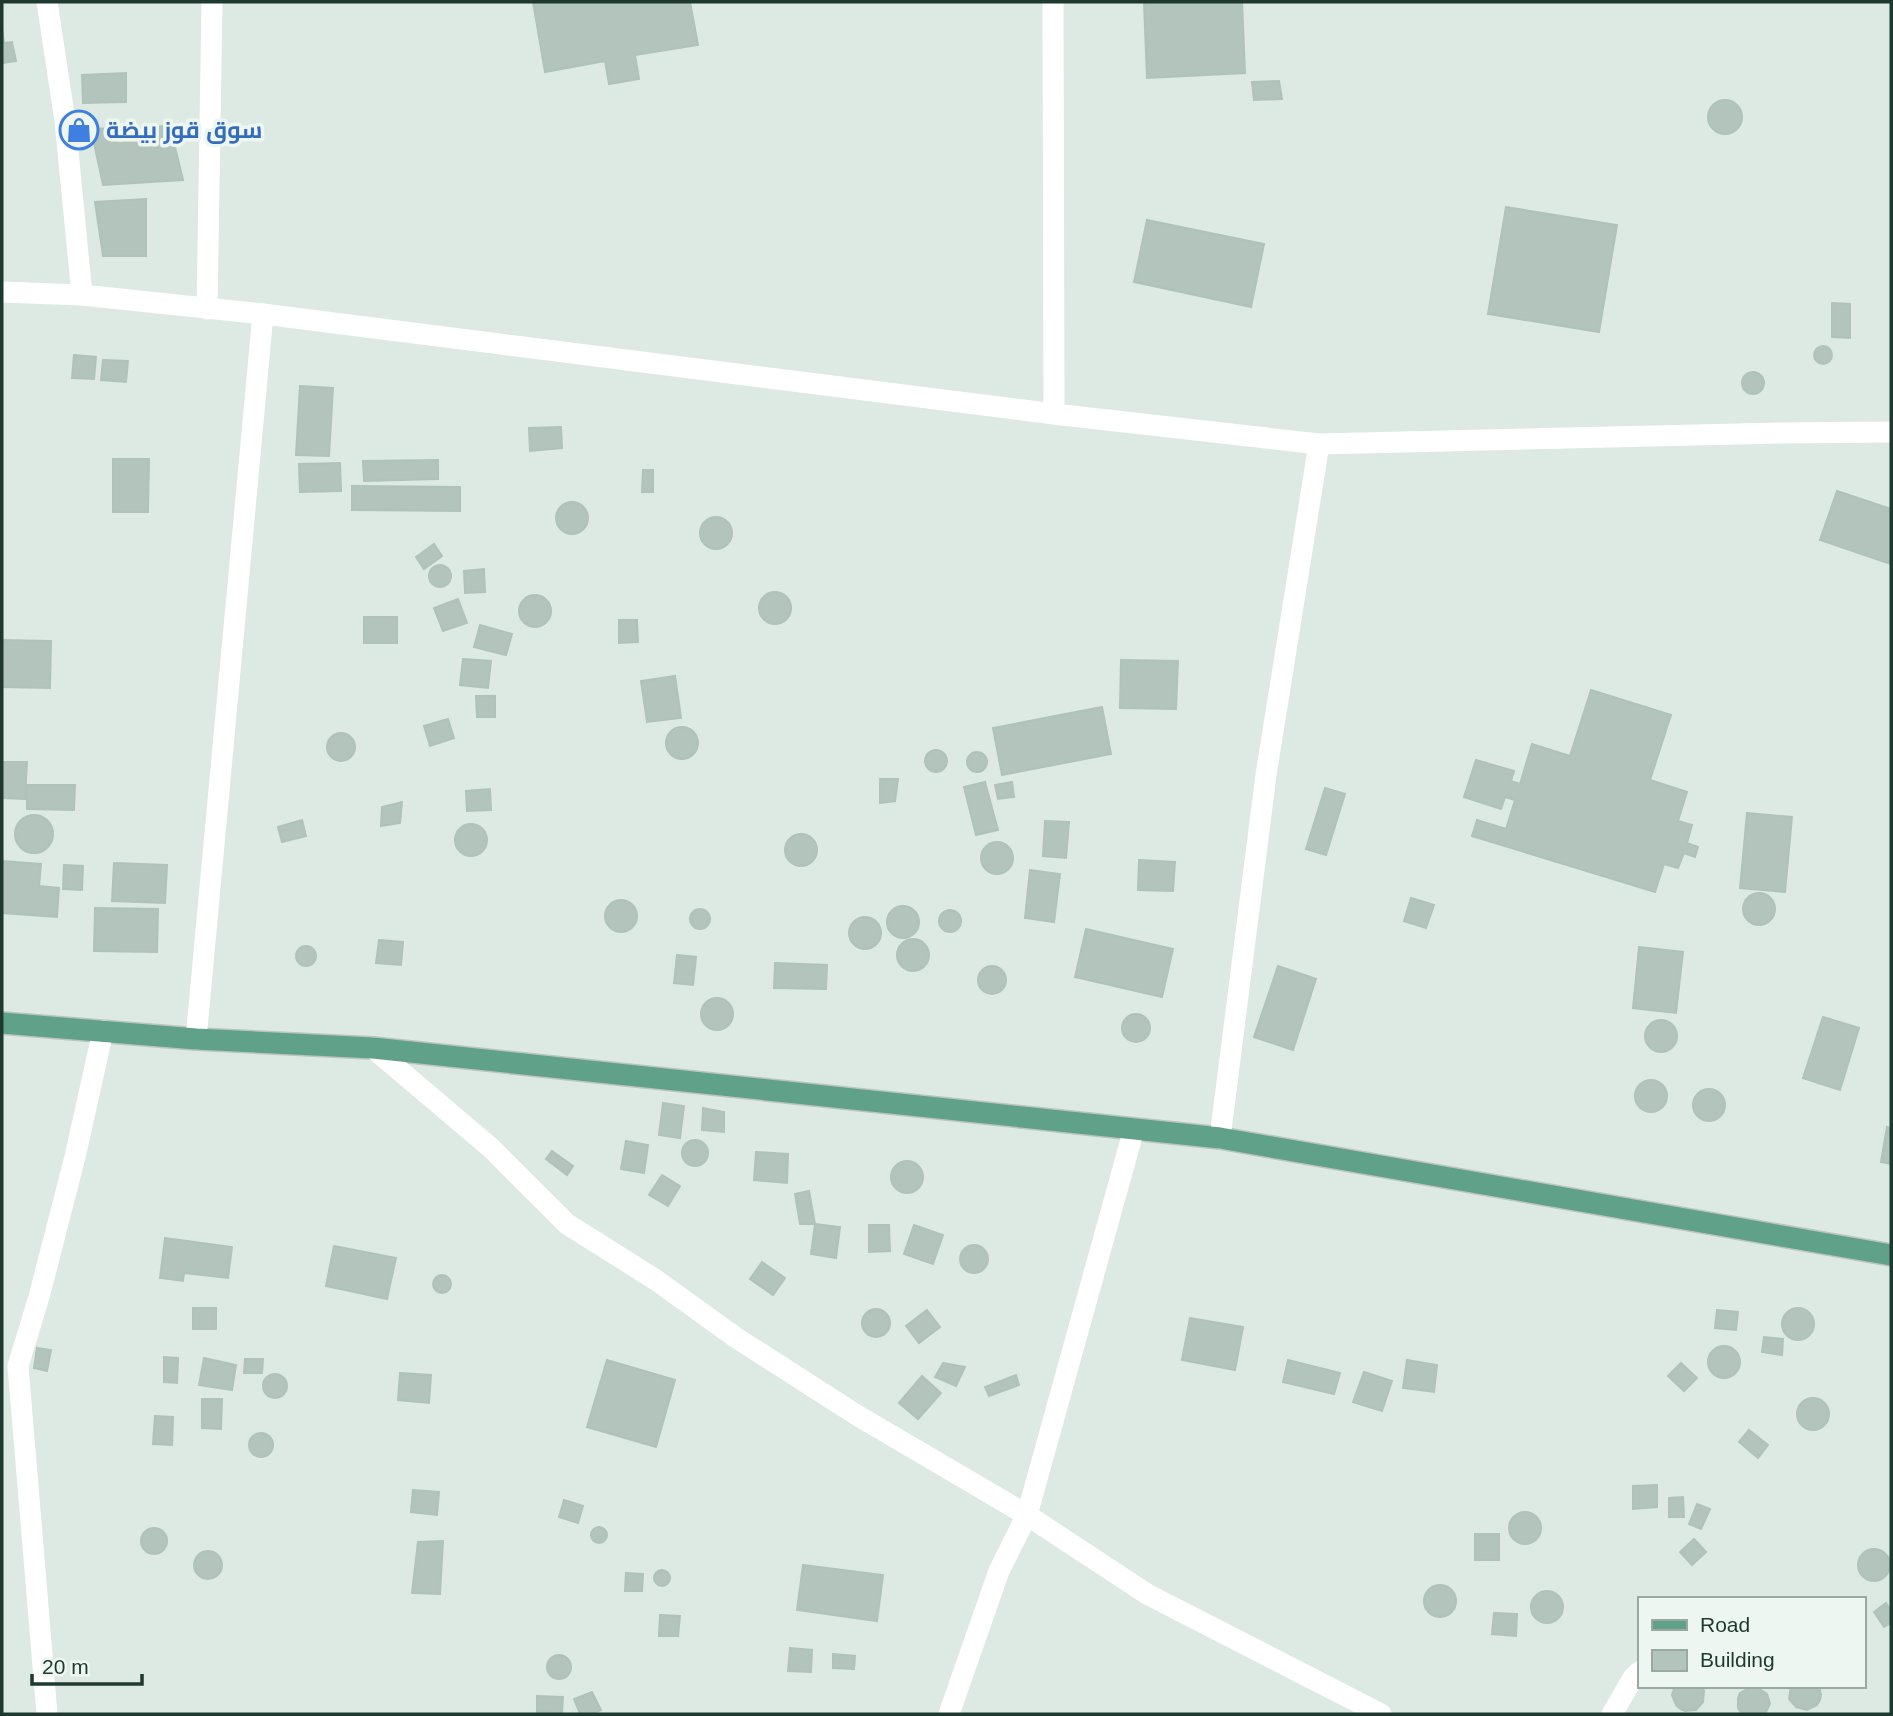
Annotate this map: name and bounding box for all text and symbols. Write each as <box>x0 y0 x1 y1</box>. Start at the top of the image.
shop icon: سوق قوز بيضة <box>58 109 100 151</box>
place label: سوق قوز بيضة <box>106 117 262 144</box>
legend <box>1638 1597 1865 1688</box>
text: Road <box>1700 1613 1750 1636</box>
scale bar <box>32 1642 142 1686</box>
text: Building <box>1700 1648 1775 1671</box>
text: 20 m <box>42 1655 89 1678</box>

